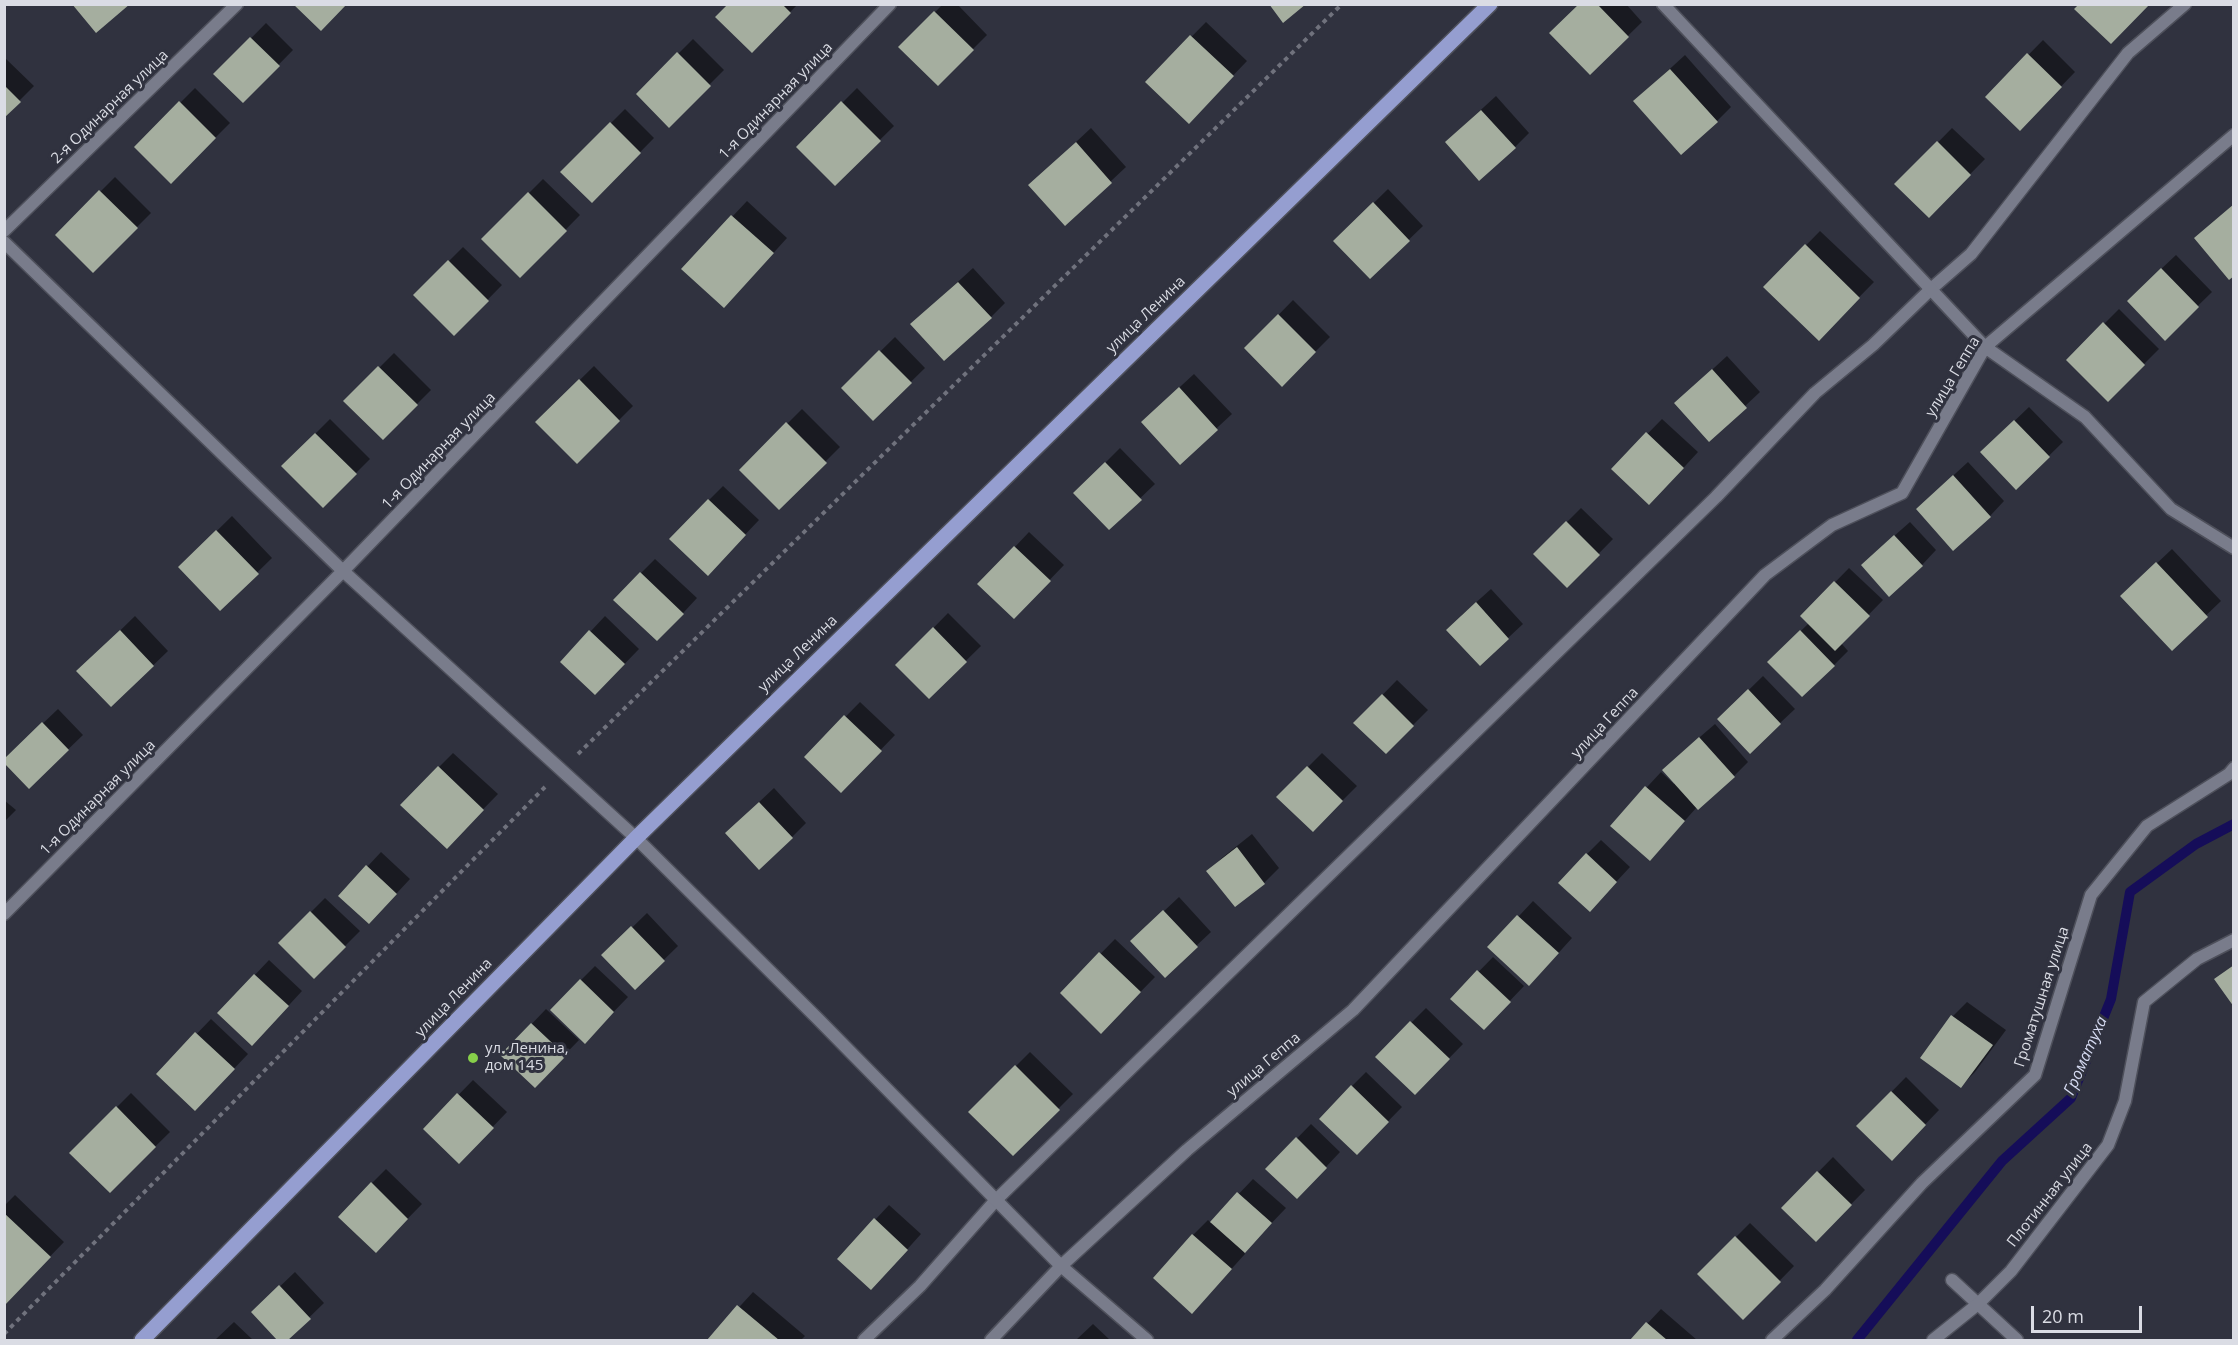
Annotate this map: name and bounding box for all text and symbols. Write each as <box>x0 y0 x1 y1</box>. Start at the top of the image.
street label: 1-я Одинарная улица <box>715 39 837 163</box>
street label: 2-я Одинарная улица <box>48 46 172 168</box>
street label: улица Ленина <box>1103 273 1189 357</box>
street label: улица Геппа <box>1922 334 1984 420</box>
street label: 1-я Одинарная улица <box>378 389 500 513</box>
street label: улица Ленина <box>755 612 841 696</box>
street label: улица Геппа <box>1568 684 1642 762</box>
street label: 1-я Одинарная улица <box>37 737 159 859</box>
street label: Громатушная улица <box>2011 924 2073 1070</box>
street label: улица Ленина <box>412 955 496 1041</box>
water label: Громатуха <box>2060 1014 2112 1098</box>
street label: улица Геппа <box>1224 1029 1304 1101</box>
place label: ул. Ленина, дом 145 <box>485 1040 569 1075</box>
marker: ул. Ленина, дом 145 <box>466 1051 480 1065</box>
street label: Плотинная улица <box>2004 1139 2096 1251</box>
scale bar <box>2034 1294 2145 1332</box>
text: 20 m <box>2042 1304 2084 1328</box>

